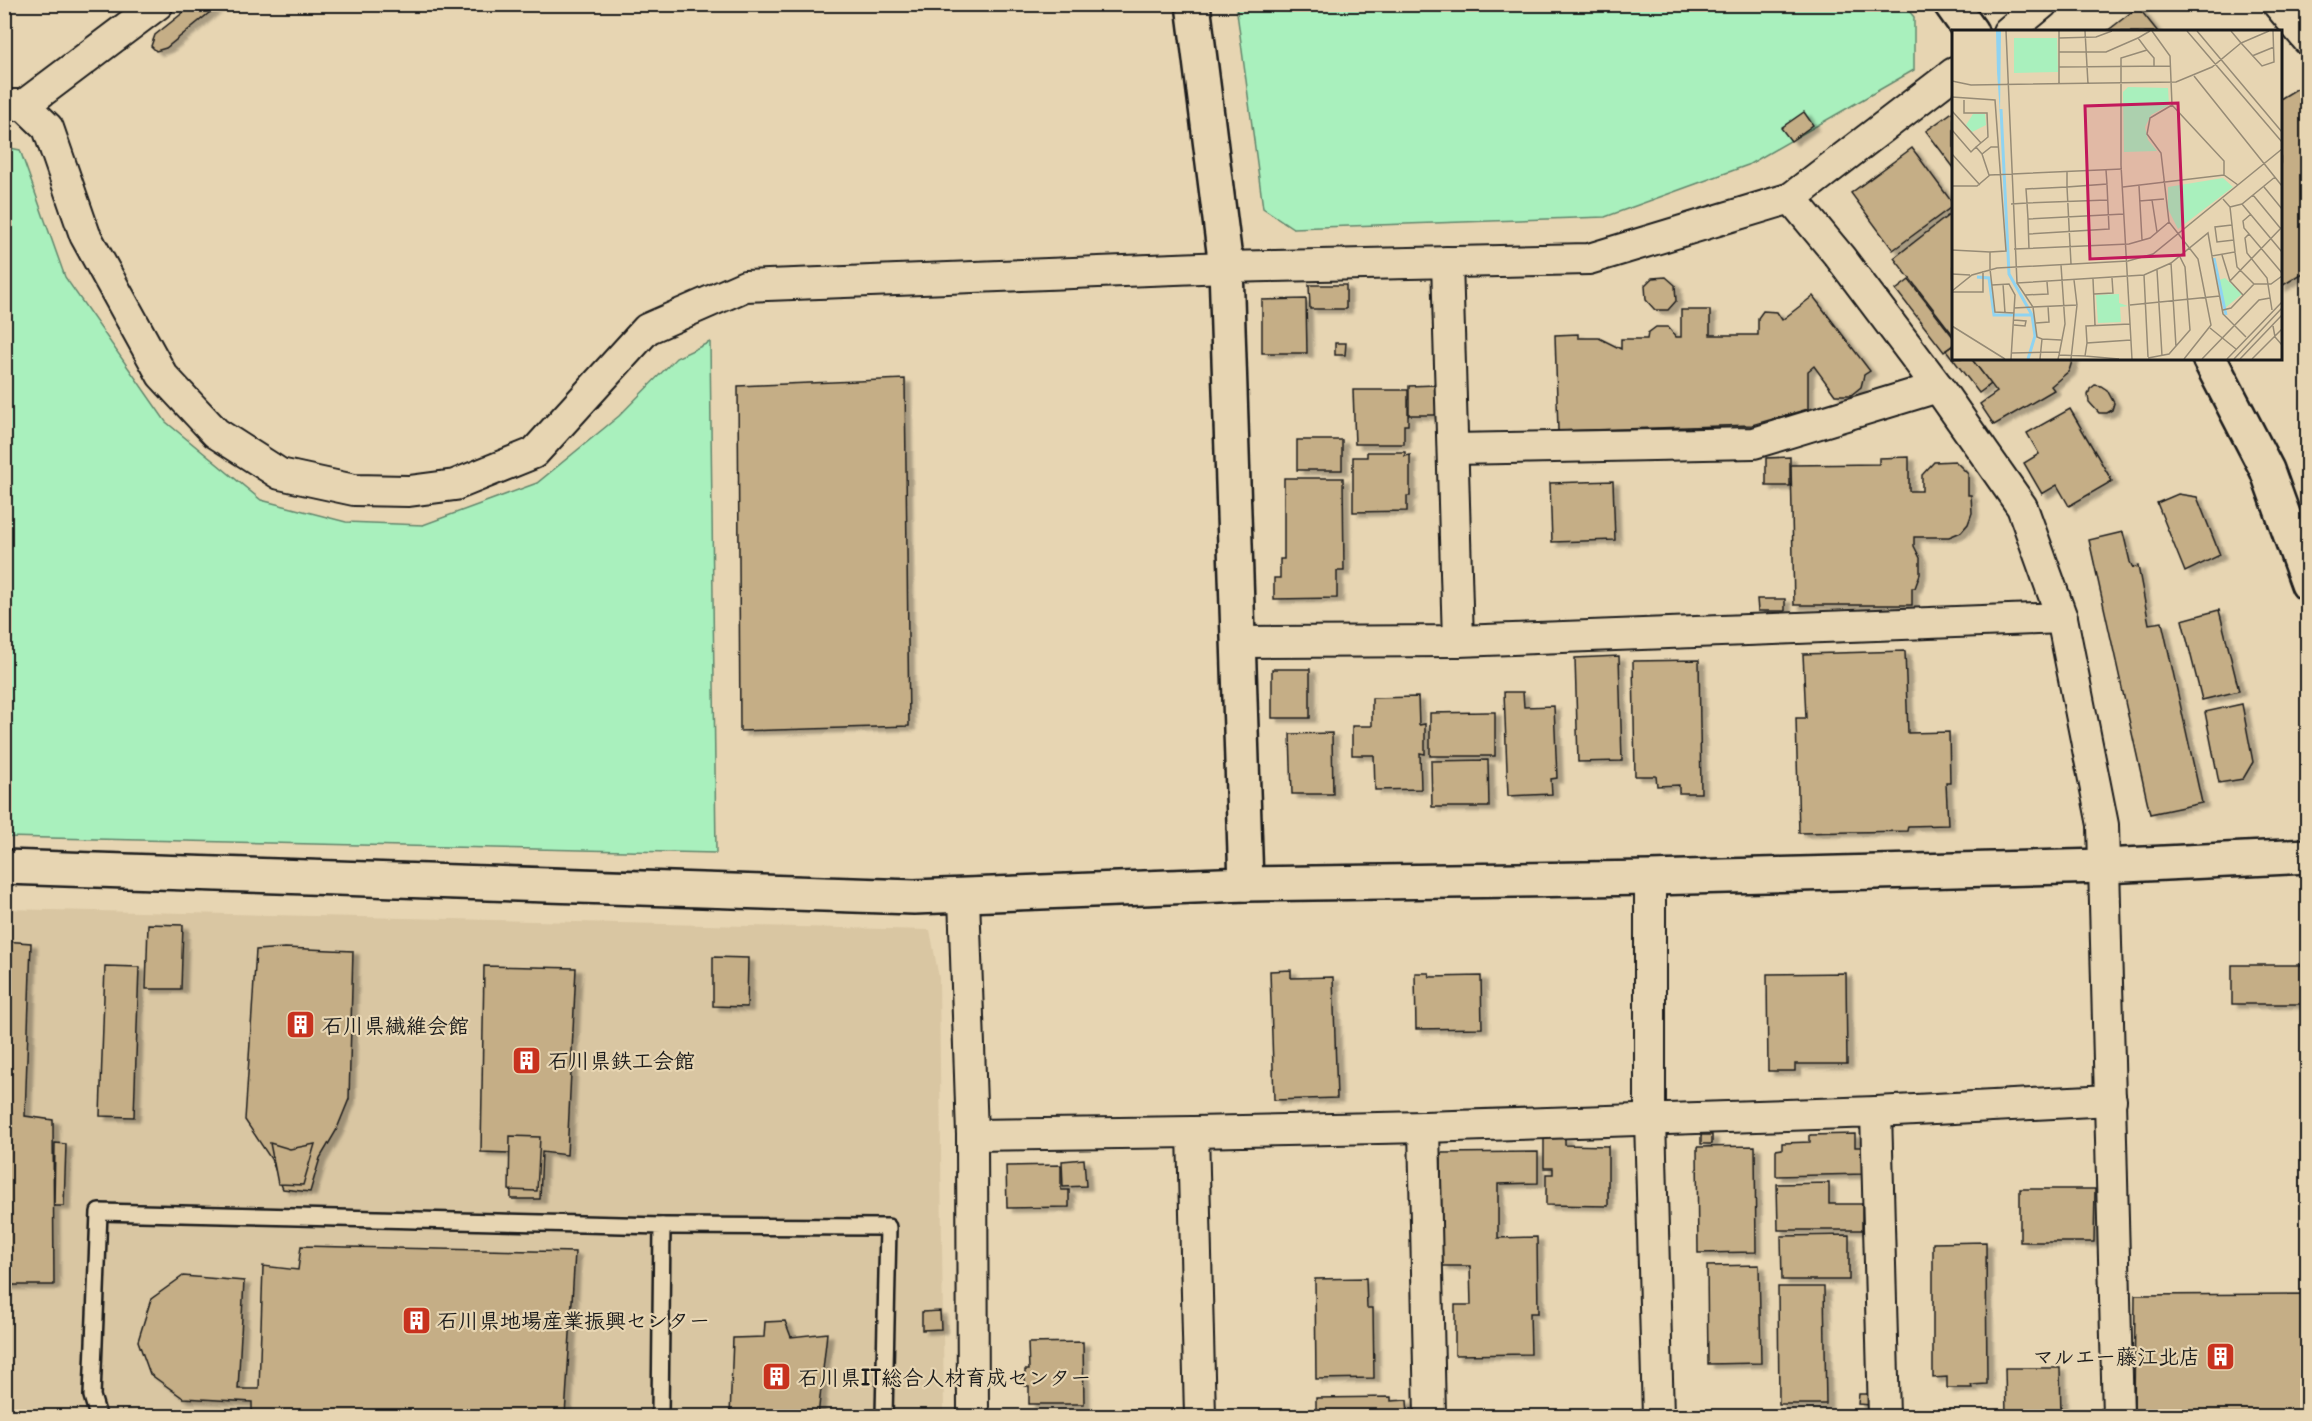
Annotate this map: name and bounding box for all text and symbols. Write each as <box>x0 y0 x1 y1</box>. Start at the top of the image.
inset map <box>1952 30 2282 360</box>
building icon: 石川県繊維会館 <box>285 1009 317 1041</box>
place label: 石川県繊維会館 <box>322 1012 469 1039</box>
building icon: 石川県鉄工会館 <box>511 1044 543 1076</box>
place label: 石川県鉄工会館 <box>548 1047 695 1074</box>
building icon: 石川県地場産業振興センター <box>400 1304 432 1336</box>
place label: 石川県地場産業振興センター <box>437 1307 710 1334</box>
building icon: マルエー藤江北店 <box>2205 1340 2237 1372</box>
place label: マルエー藤江北店 <box>2033 1343 2200 1370</box>
building icon: 石川県IT総合人材育成センター <box>761 1361 793 1393</box>
place label: 石川県IT総合人材育成センター <box>798 1364 1091 1391</box>

